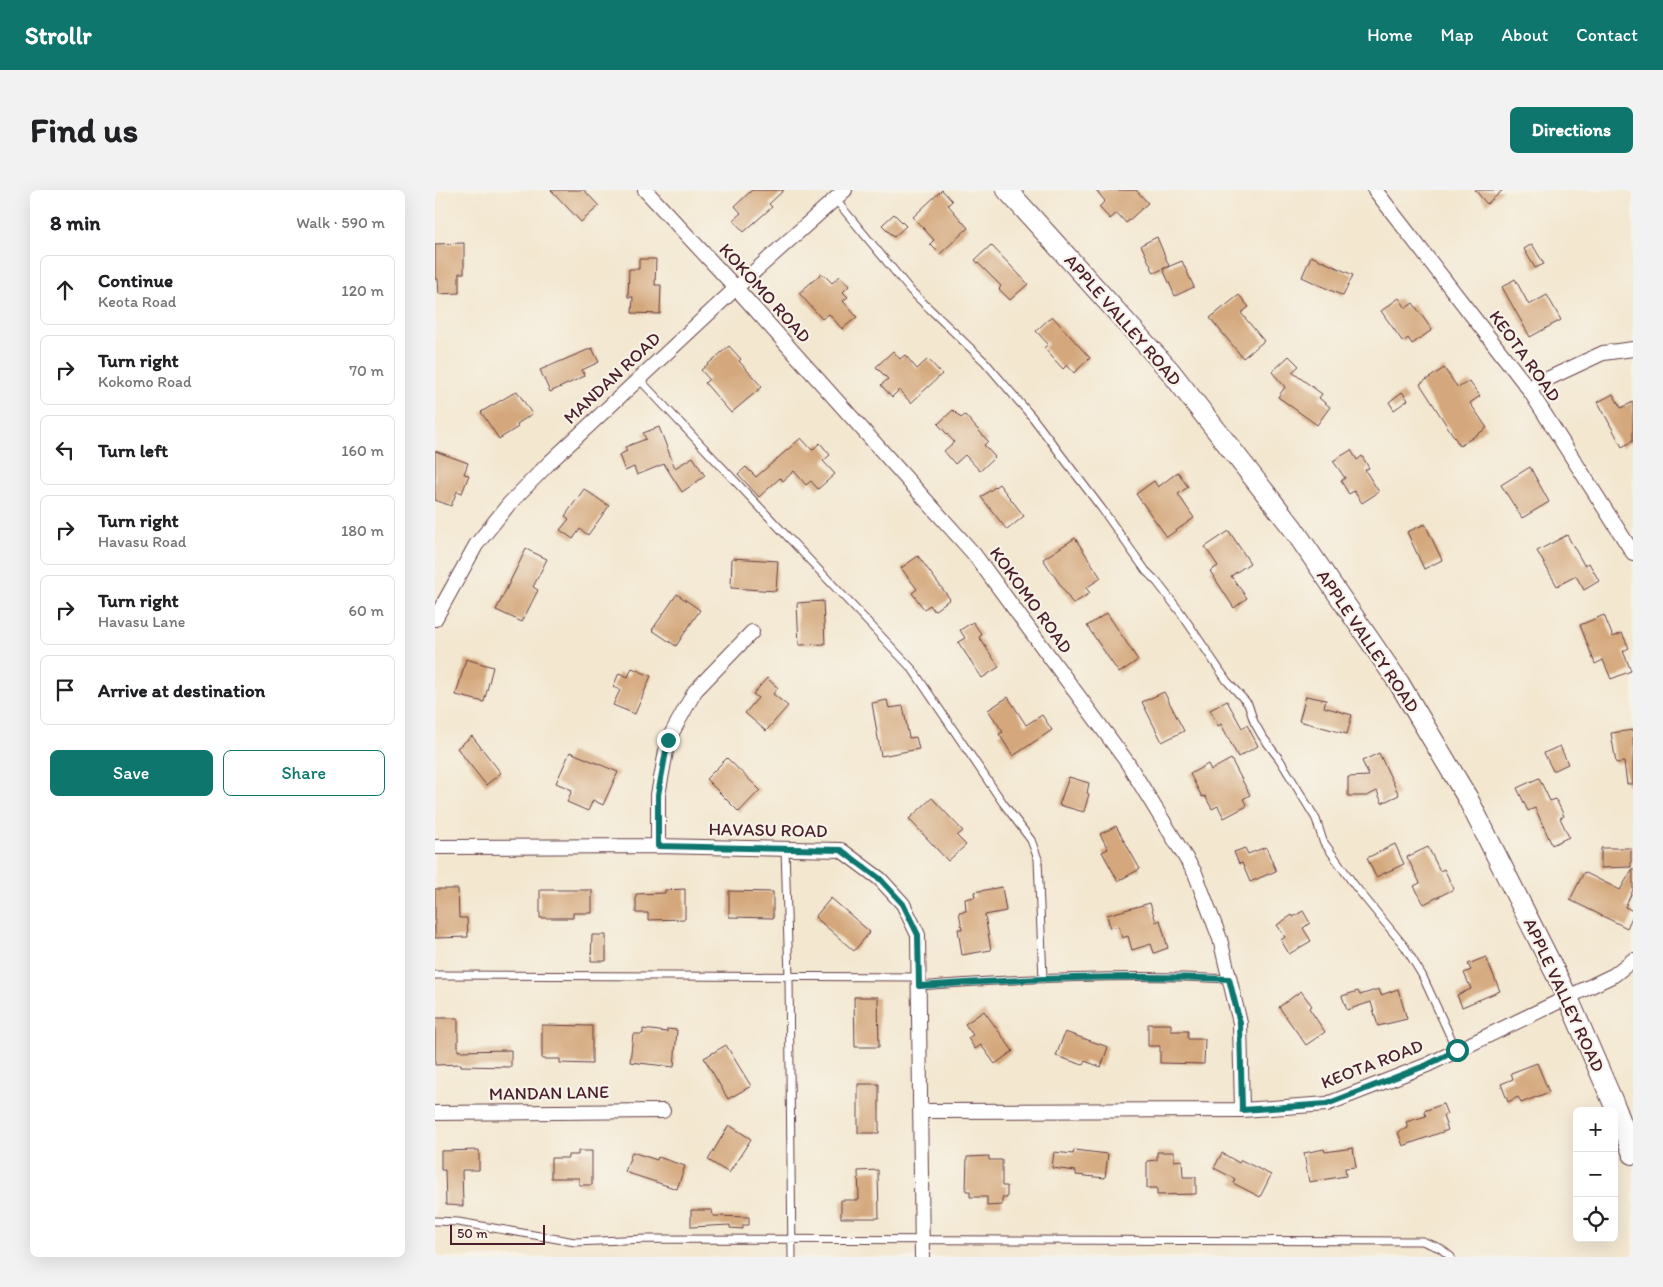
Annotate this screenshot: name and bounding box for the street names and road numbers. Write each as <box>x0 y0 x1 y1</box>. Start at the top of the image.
street label: KOKOMO ROAD <box>715 239 815 347</box>
street label: APPLE VALLEY ROAD <box>1060 250 1186 390</box>
street label: KEOTA ROAD <box>1484 306 1566 406</box>
street label: MANDAN ROAD <box>559 327 665 429</box>
street label: KOKOMO ROAD <box>985 542 1077 658</box>
street label: APPLE VALLEY ROAD <box>1312 565 1424 717</box>
street label: HAVASU ROAD <box>708 818 828 842</box>
street label: APPLE VALLEY ROAD <box>1519 914 1609 1076</box>
street label: KEOTA ROAD <box>1318 1034 1426 1094</box>
street label: MANDAN LANE <box>489 1081 609 1105</box>

